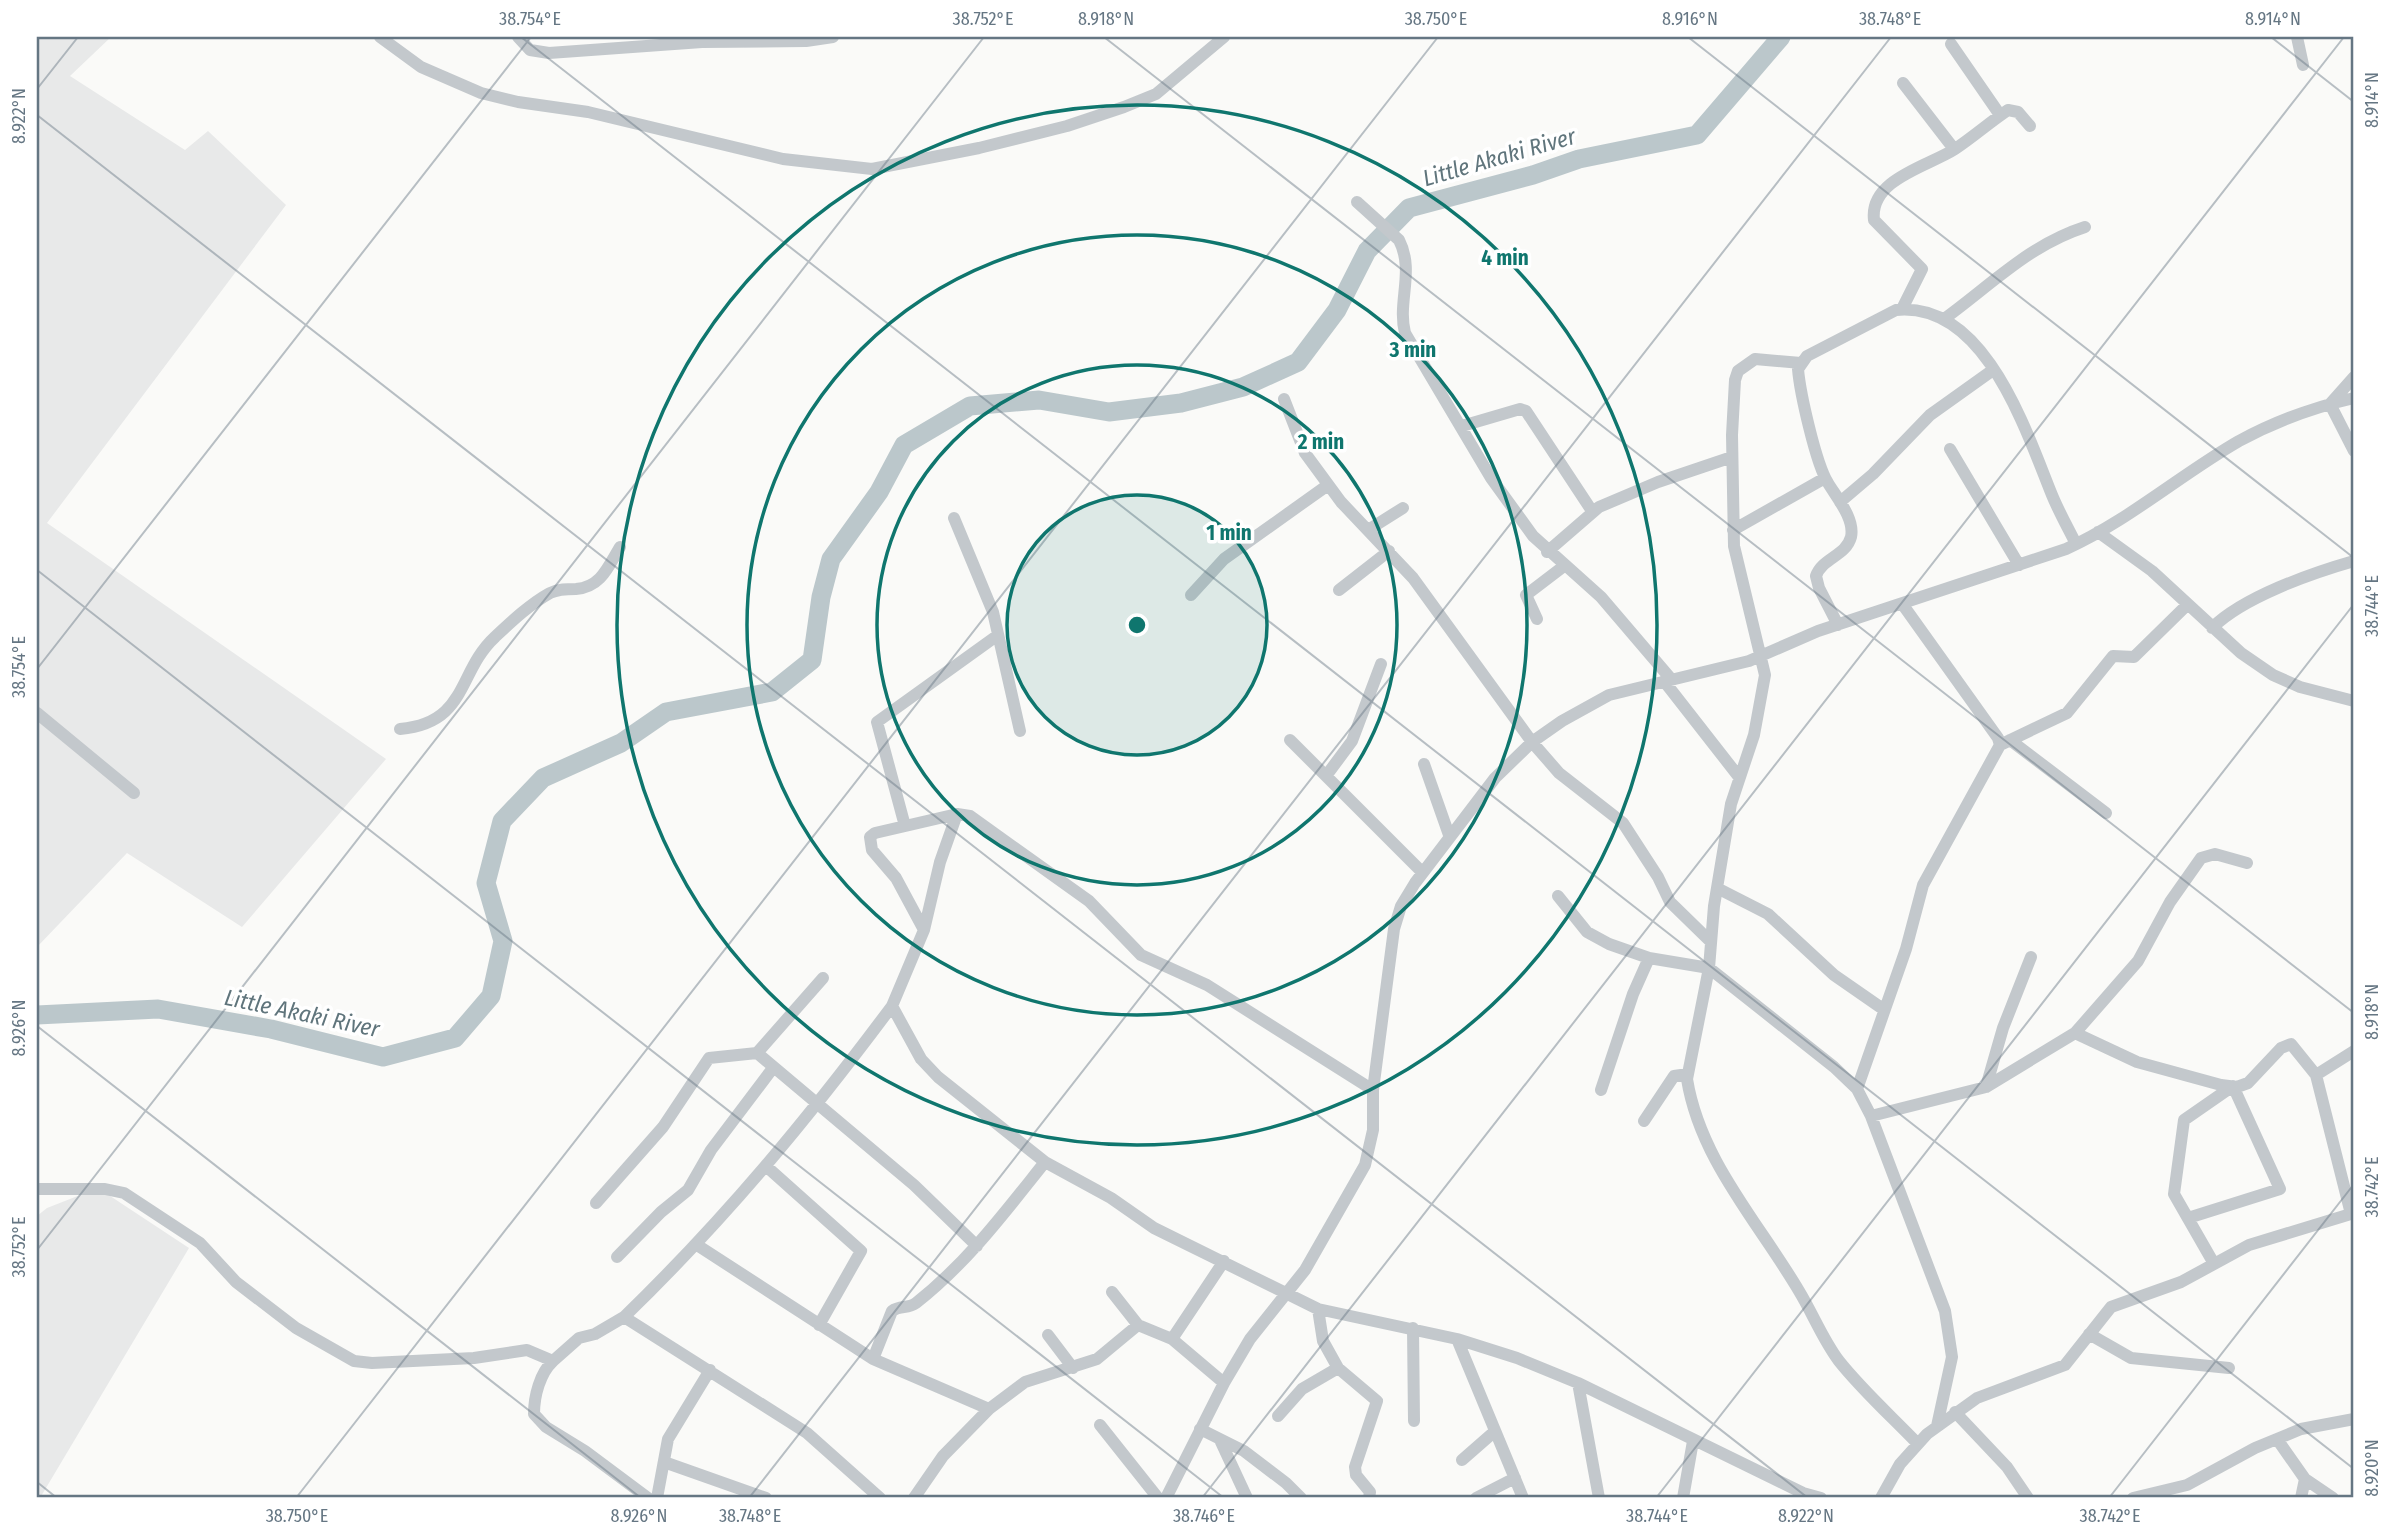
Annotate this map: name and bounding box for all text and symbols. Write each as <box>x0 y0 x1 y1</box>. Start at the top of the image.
text: 38.754°E <box>499 8 561 30</box>
text: 38.752°E <box>953 8 1013 30</box>
text: 8.918°N <box>1078 8 1134 30</box>
text: 38.750°E <box>1405 8 1467 30</box>
text: 8.916°N <box>1662 8 1718 30</box>
text: 38.748°E <box>1859 8 1921 30</box>
text: 8.914°N <box>2245 8 2301 30</box>
text: 8.914°N <box>2361 72 2383 128</box>
text: 8.922°N <box>8 88 30 144</box>
water label: Little Akaki River <box>1419 122 1580 192</box>
text: 4 min <box>1481 245 1529 271</box>
text: 3 min <box>1389 337 1436 363</box>
text: 2 min <box>1297 429 1344 455</box>
text: 1 min <box>1206 520 1252 546</box>
text: 38.744°E <box>2361 575 2383 637</box>
centre of rings <box>1125 613 1149 637</box>
text: 38.754°E <box>8 636 30 698</box>
water label: Little Akaki River <box>222 983 383 1043</box>
text: 8.918°N <box>2361 984 2383 1040</box>
text: 8.926°N <box>8 1000 30 1056</box>
text: 38.742°E <box>2361 1157 2383 1217</box>
text: 38.752°E <box>8 1217 30 1277</box>
text: 8.920°N <box>2361 1439 2383 1497</box>
text: 38.750°E <box>266 1505 328 1527</box>
text: 8.926°N <box>611 1505 667 1527</box>
text: 38.748°E <box>719 1505 781 1527</box>
text: 38.746°E <box>1173 1505 1235 1527</box>
text: 38.744°E <box>1626 1505 1688 1527</box>
text: 8.922°N <box>1778 1505 1834 1527</box>
text: 38.742°E <box>2080 1505 2140 1527</box>

